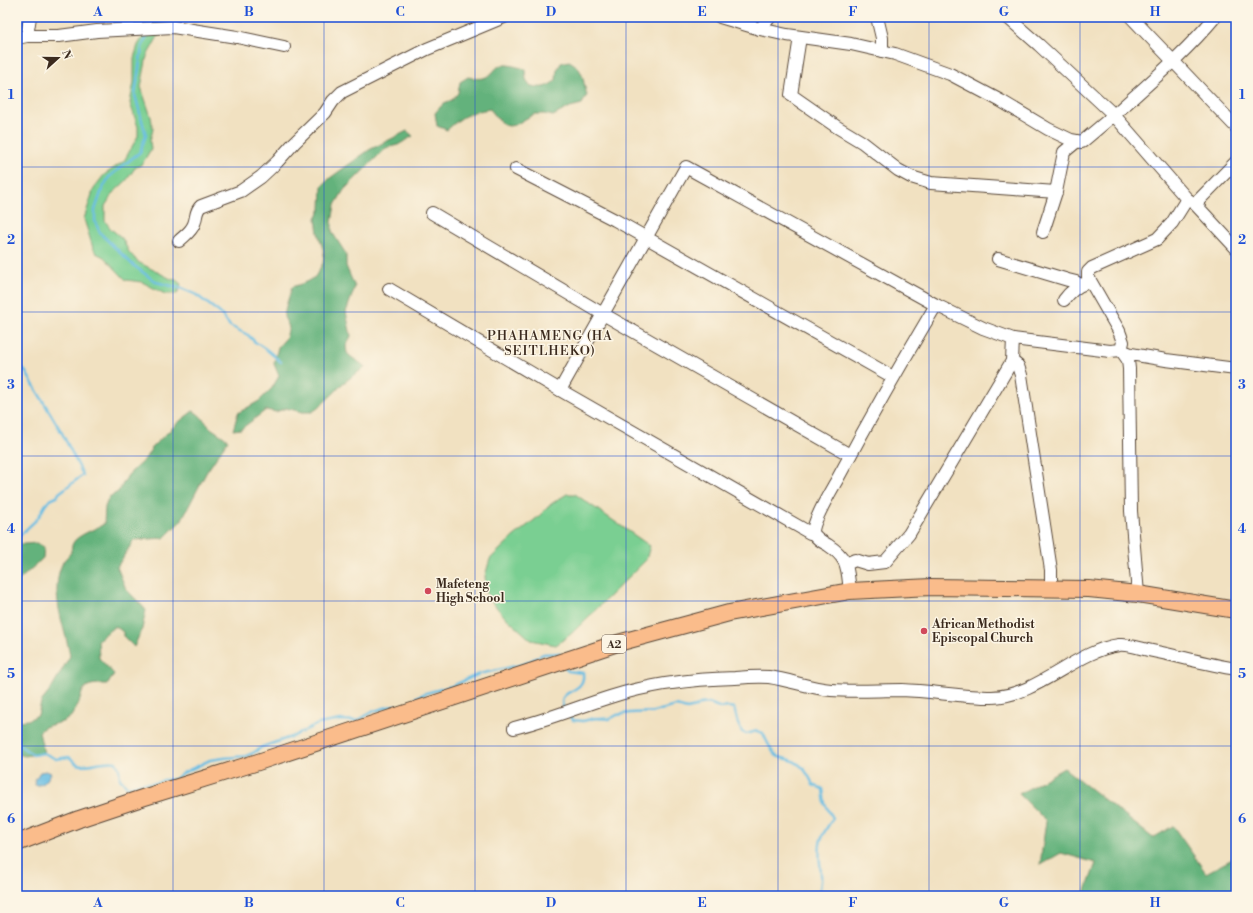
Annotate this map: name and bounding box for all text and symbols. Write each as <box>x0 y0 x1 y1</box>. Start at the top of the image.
text: A <box>92 4 103 20</box>
text: B <box>244 4 254 20</box>
text: C <box>395 4 405 20</box>
text: D <box>546 4 556 20</box>
text: E <box>697 4 707 20</box>
text: F <box>848 4 858 20</box>
text: G <box>999 4 1010 20</box>
text: H <box>1150 4 1161 20</box>
north arrow <box>38 38 78 78</box>
text: N <box>58 48 75 62</box>
text: 1 <box>8 87 15 103</box>
text: 1 <box>1239 87 1246 103</box>
text: 2 <box>7 232 15 248</box>
text: 2 <box>1238 232 1246 248</box>
district label: PHAHAMENG (HA SEITLHEKO) <box>487 328 613 359</box>
text: 3 <box>7 377 15 393</box>
text: 3 <box>1238 377 1246 393</box>
text: 4 <box>7 521 16 537</box>
text: 4 <box>1238 521 1247 537</box>
place label: Mafeteng High School <box>436 577 504 606</box>
marker: Mafeteng High School <box>423 586 433 596</box>
place label: African Methodist Episcopal Church <box>931 617 1035 646</box>
marker: African Methodist Episcopal Church <box>919 626 929 636</box>
road number: A2 <box>602 635 626 653</box>
text: 5 <box>7 666 15 682</box>
text: 5 <box>1238 666 1246 682</box>
text: 6 <box>7 811 15 827</box>
text: 6 <box>1238 811 1246 827</box>
text: A <box>92 895 103 911</box>
text: B <box>244 895 254 911</box>
text: C <box>395 895 405 911</box>
text: D <box>546 895 556 911</box>
text: E <box>697 895 707 911</box>
text: F <box>848 895 858 911</box>
text: G <box>999 895 1010 911</box>
text: H <box>1150 895 1161 911</box>

